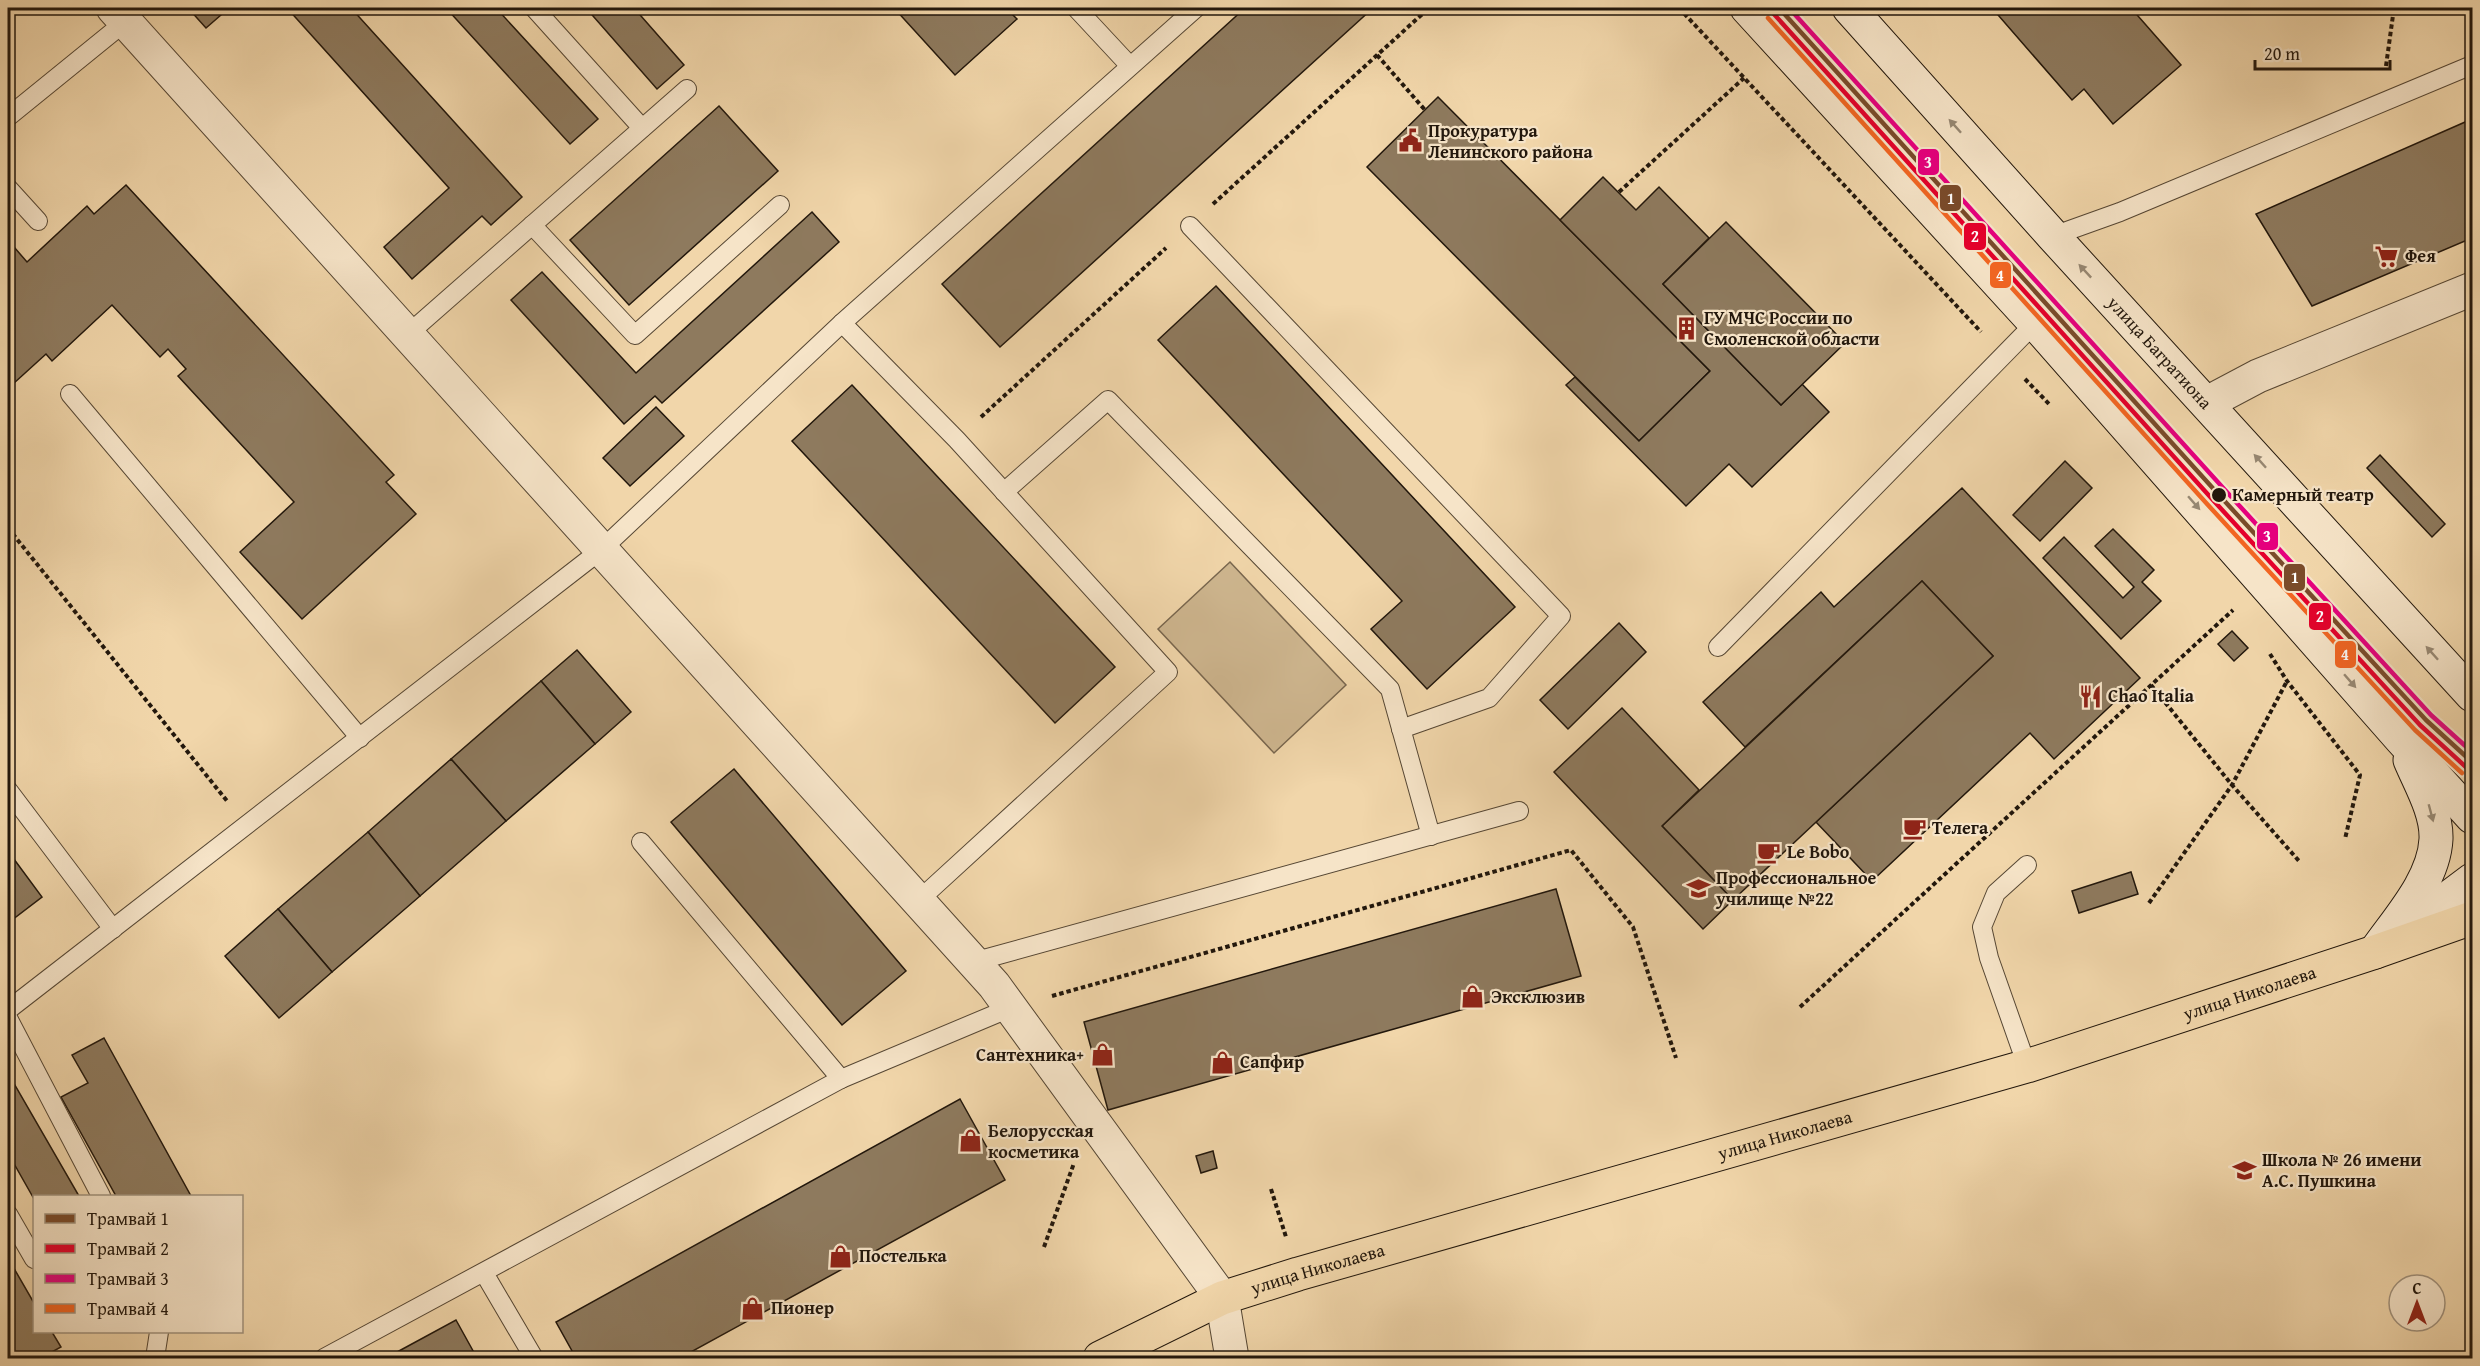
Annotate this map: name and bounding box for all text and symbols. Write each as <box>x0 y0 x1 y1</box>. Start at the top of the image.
scale bar <box>2255 33 2390 71</box>
text: 20 m <box>2264 40 2300 67</box>
place label: Прокуратура Ленинского района <box>1428 117 1593 165</box>
one-way arrow <box>1948 119 1962 134</box>
public building icon: Прокуратура Ленинского района <box>1397 128 1423 154</box>
line badge: 3 <box>1917 148 1940 176</box>
text: 3 <box>1924 150 1932 174</box>
line badge: 1 <box>1939 184 1962 212</box>
text: 1 <box>1947 186 1955 210</box>
line badge: 2 <box>1963 222 1987 251</box>
text: 2 <box>1971 224 1979 248</box>
place label: Фея <box>2405 242 2436 269</box>
supermarket icon: Фея <box>2374 243 2400 269</box>
line badge: 4 <box>1989 261 2012 289</box>
text: 4 <box>1996 263 2004 287</box>
one-way arrow <box>2078 264 2092 279</box>
street label: улица Багратиона <box>2100 289 2219 415</box>
place label: ГУ МЧС России по Смоленской области <box>1704 304 1880 352</box>
building icon: ГУ МЧС России по Смоленской области <box>1673 315 1699 341</box>
one-way arrow <box>2254 454 2267 469</box>
place label: Камерный театр <box>2232 481 2374 508</box>
marker: Камерный театр <box>2210 486 2228 504</box>
one-way arrow <box>2187 495 2200 510</box>
line badge: 3 <box>2256 522 2279 551</box>
text: 3 <box>2263 524 2271 548</box>
line badge: 1 <box>2283 563 2306 592</box>
text: 1 <box>2291 565 2299 589</box>
line badge: 2 <box>2308 602 2332 631</box>
text: 2 <box>2316 604 2324 628</box>
line badge: 4 <box>2334 640 2357 669</box>
text: 4 <box>2341 642 2349 666</box>
one-way arrow <box>2426 646 2440 660</box>
one-way arrow <box>2343 673 2356 688</box>
place label: Chao Italia <box>2108 682 2195 709</box>
restaurant icon: Chao Italia <box>2077 683 2103 709</box>
one-way arrow <box>2426 804 2436 822</box>
place label: Телега <box>1932 814 1989 841</box>
cafe icon: Телега <box>1901 815 1927 841</box>
place label: Le Bobo <box>1787 838 1850 865</box>
cafe icon: Le Bobo <box>1756 839 1782 865</box>
place label: Профессиональное училище №22 <box>1715 864 1877 912</box>
school or university icon: Профессиональное училище №22 <box>1685 875 1711 901</box>
street label: улица Николаева <box>2179 958 2320 1027</box>
place label: Эксклюзив <box>1491 983 1585 1010</box>
shop icon: Эксклюзив <box>1460 984 1486 1010</box>
place label: Сантехника+ <box>976 1041 1084 1068</box>
shop icon: Сантехника+ <box>1089 1042 1115 1068</box>
place label: Сапфир <box>1240 1048 1304 1075</box>
shop icon: Сапфир <box>1209 1049 1235 1075</box>
street label: улица Николаева <box>1714 1103 1855 1167</box>
place label: Белорусская косметика <box>988 1117 1094 1165</box>
shop icon: Белорусская косметика <box>957 1128 983 1154</box>
place label: Школа № 26 имени А.С. Пушкина <box>2262 1146 2422 1194</box>
school or university icon: Школа № 26 имени А.С. Пушкина <box>2231 1157 2257 1183</box>
legend <box>33 1195 243 1333</box>
text: Трамвай 1 <box>87 1205 169 1232</box>
text: Трамвай 2 <box>87 1235 169 1262</box>
street label: улица Николаева <box>1246 1236 1388 1301</box>
place label: Постелька <box>859 1242 948 1269</box>
shop icon: Постелька <box>828 1243 854 1269</box>
text: Трамвай 3 <box>87 1265 169 1292</box>
north arrow <box>2387 1273 2447 1333</box>
text: С <box>2412 1276 2422 1300</box>
place label: Пионер <box>771 1294 834 1321</box>
text: Трамвай 4 <box>87 1295 169 1322</box>
shop icon: Пионер <box>740 1295 766 1321</box>

